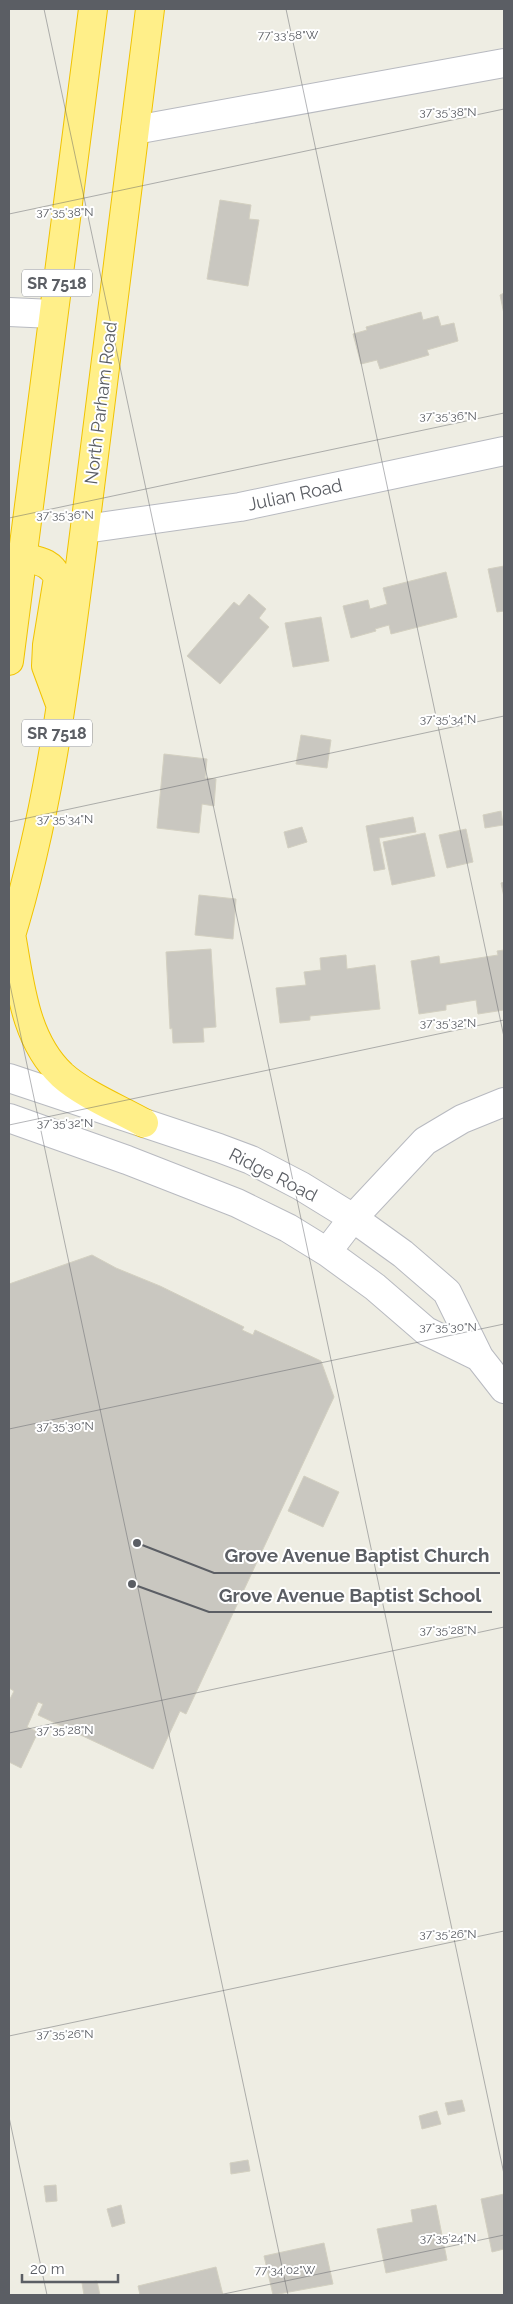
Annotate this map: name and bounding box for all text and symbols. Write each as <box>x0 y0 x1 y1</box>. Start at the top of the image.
text: 77°33'58"W <box>258 28 319 42</box>
text: 37°35'38"N <box>419 105 477 119</box>
text: 37°35'38"N <box>36 205 94 219</box>
road number: SR 7518 <box>22 270 92 296</box>
street label: North Parham Road <box>80 320 121 485</box>
text: 37°35'36"N <box>419 409 477 423</box>
street label: Julian Road <box>246 474 344 515</box>
text: 37°35'36"N <box>36 508 94 522</box>
text: 37°35'34"N <box>420 712 476 726</box>
road number: SR 7518 <box>22 720 92 746</box>
text: 37°35'34"N <box>37 812 93 826</box>
text: 37°35'32"N <box>420 1016 476 1030</box>
text: 37°35'32"N <box>37 1116 93 1130</box>
street label: Ridge Road <box>226 1143 321 1206</box>
text: 37°35'30"N <box>419 1320 477 1334</box>
text: 37°35'30"N <box>36 1419 94 1433</box>
callout: Grove Avenue Baptist Church <box>214 1539 500 1573</box>
text: Grove Avenue Baptist Church <box>224 1544 490 1566</box>
callout: Grove Avenue Baptist School <box>209 1578 492 1612</box>
text: Grove Avenue Baptist School <box>219 1584 482 1606</box>
text: 37°35'28"N <box>419 1623 477 1637</box>
text: 37°35'28"N <box>36 1723 94 1737</box>
text: 37°35'26"N <box>419 1927 477 1941</box>
text: 37°35'26"N <box>36 2027 94 2041</box>
text: 37°35'24"N <box>420 2231 476 2245</box>
scale bar <box>22 2252 119 2284</box>
text: 20 m <box>30 2260 65 2278</box>
text: 77°34'02"W <box>255 2263 316 2277</box>

